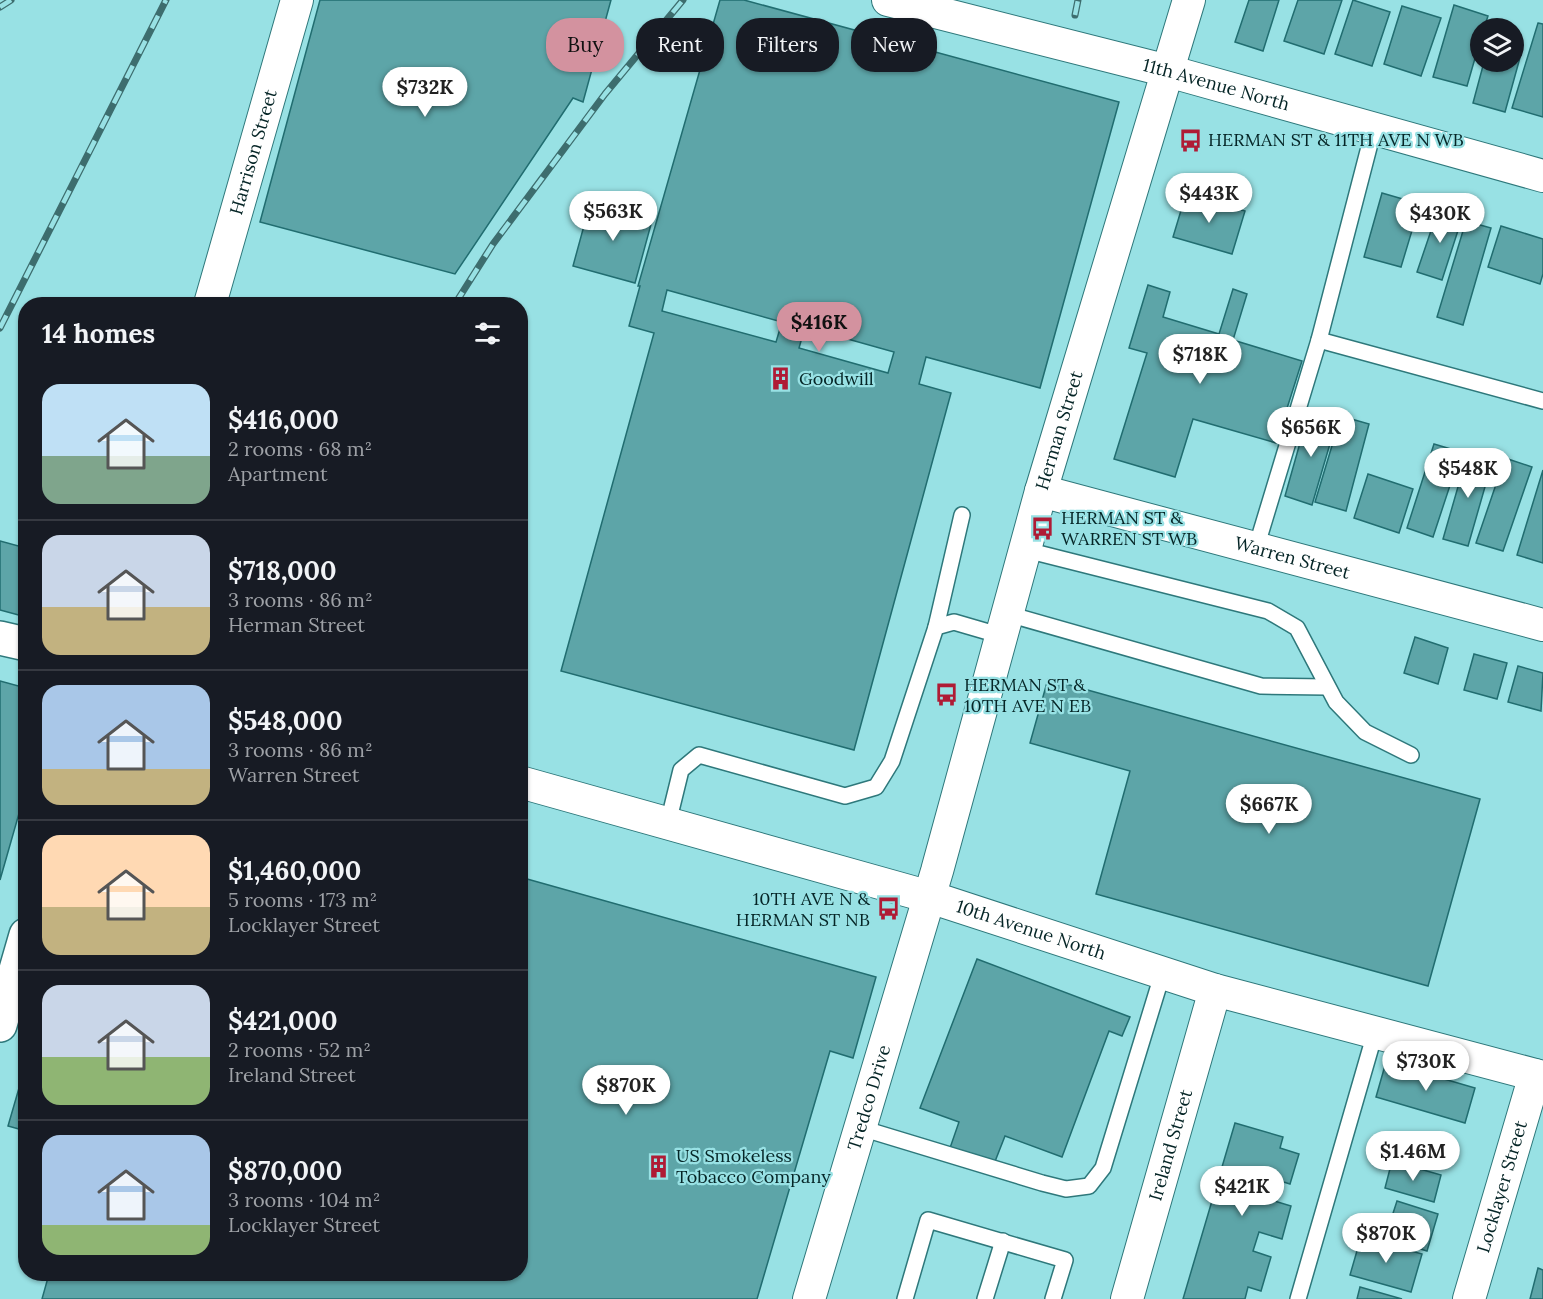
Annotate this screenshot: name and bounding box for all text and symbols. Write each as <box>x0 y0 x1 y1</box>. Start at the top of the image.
chip: Buy <box>546 18 624 72</box>
chip: Rent <box>636 18 724 72</box>
chip: Filters <box>736 18 839 72</box>
chip: New <box>851 18 937 72</box>
map controls <box>1470 18 1524 72</box>
button: layers <box>1470 18 1524 72</box>
street label: 11th Avenue North <box>1141 53 1293 116</box>
pin: $732K <box>383 67 467 118</box>
text: $732K <box>396 74 454 99</box>
street label: Harrison Street <box>224 87 282 217</box>
bus stop icon: HERMAN ST & 11TH AVE N WB <box>1177 127 1203 153</box>
place label: HERMAN ST & 11TH AVE N WB <box>1208 128 1464 151</box>
pin: $443K <box>1167 173 1251 224</box>
text: $443K <box>1179 180 1239 205</box>
pin: $563K <box>571 191 655 242</box>
pin: $430K <box>1398 193 1482 244</box>
text: $563K <box>583 198 643 223</box>
text: $430K <box>1410 200 1470 225</box>
pin: $416K <box>777 302 861 353</box>
text: $416K <box>791 309 847 334</box>
text: 14 homes <box>42 317 155 350</box>
icon: filters <box>471 317 504 350</box>
pin: $718K <box>1158 334 1242 385</box>
text: $718K <box>1173 341 1227 366</box>
building icon: Goodwill <box>768 366 794 392</box>
place label: Goodwill <box>799 367 874 390</box>
street label: Herman Street <box>1030 368 1088 493</box>
text: $416,000 <box>228 403 339 436</box>
pin: $656K <box>1269 407 1353 458</box>
icon: home <box>90 408 162 480</box>
text: $656K <box>1281 414 1341 439</box>
text: 2 rooms · 68 m² <box>228 436 372 461</box>
pin: $548K <box>1426 448 1510 499</box>
text: $548K <box>1438 455 1498 480</box>
text: Apartment <box>228 461 328 486</box>
place label: HERMAN ST & WARREN ST WB <box>1061 506 1197 550</box>
bus stop icon: HERMAN ST & WARREN ST WB <box>1030 515 1056 541</box>
street label: Warren Street <box>1232 531 1353 584</box>
text: $718,000 <box>228 554 337 587</box>
icon: home <box>90 559 162 631</box>
text: 3 rooms · 86 m² <box>228 587 373 612</box>
text: Herman Street <box>228 612 365 637</box>
place label: HERMAN ST & 10TH AVE N EB <box>964 673 1091 717</box>
bus stop icon: HERMAN ST & 10TH AVE N EB <box>933 682 959 708</box>
text: $548,000 <box>228 704 342 737</box>
icon: home <box>90 709 162 781</box>
text: 3 rooms · 86 m² <box>228 737 373 762</box>
text: Warren Street <box>228 762 360 787</box>
pin: $667K <box>1227 784 1311 835</box>
text: $667K <box>1240 791 1298 816</box>
text: $1,460,000 <box>228 854 361 887</box>
icon: home <box>90 859 162 931</box>
text: 5 rooms · 173 m² <box>228 887 377 912</box>
place label: 10TH AVE N & HERMAN ST NB <box>736 887 870 931</box>
street label: 10th Avenue North <box>953 894 1109 965</box>
bus stop icon: 10TH AVE N & HERMAN ST NB <box>875 896 901 922</box>
text: Locklayer Street <box>228 912 380 937</box>
text: $421,000 <box>228 1004 338 1037</box>
icon: home <box>90 1009 162 1081</box>
text: 2 rooms · 52 m² <box>228 1037 371 1062</box>
pin: $730K <box>1384 1041 1468 1092</box>
street label: Tredco Drive <box>842 1042 895 1153</box>
text: $730K <box>1396 1048 1456 1073</box>
text: Ireland Street <box>228 1062 356 1087</box>
pin: $870K <box>584 1065 668 1116</box>
text: $870K <box>596 1072 656 1097</box>
street label: Ireland Street <box>1144 1086 1197 1203</box>
street label: Locklayer Street <box>1471 1118 1532 1256</box>
pin: $1.46M <box>1364 1131 1462 1182</box>
text: $1.46M <box>1380 1138 1446 1163</box>
place label: US Smokeless Tobacco Company <box>676 1144 831 1188</box>
building icon: US Smokeless Tobacco Company <box>645 1153 671 1179</box>
text: $870,000 <box>228 1154 342 1187</box>
icon: home <box>90 1159 162 1231</box>
pin: $421K <box>1200 1166 1284 1217</box>
text: $421K <box>1214 1173 1270 1198</box>
text: 3 rooms · 104 m² <box>228 1187 380 1212</box>
text: Locklayer Street <box>228 1212 380 1237</box>
pin: $870K <box>1344 1213 1428 1264</box>
text: $870K <box>1356 1220 1416 1245</box>

